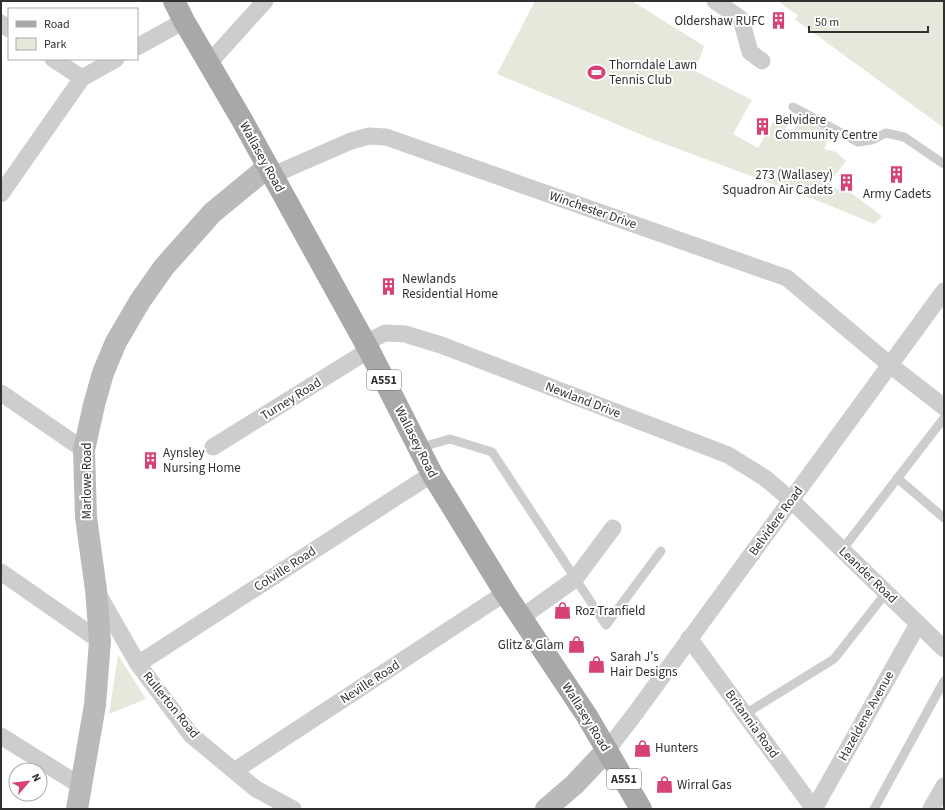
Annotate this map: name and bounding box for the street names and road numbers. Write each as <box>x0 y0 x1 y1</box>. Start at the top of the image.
street label: Wallasey Road <box>235 118 289 196</box>
street label: Winchester Drive <box>547 187 639 233</box>
road number: A551 <box>367 370 401 390</box>
street label: Turney Road <box>257 373 325 425</box>
street label: Newland Drive <box>543 377 623 423</box>
street label: Wallasey Road <box>390 403 442 481</box>
street label: Marlowe Road <box>78 442 96 520</box>
street label: Belvidere Road <box>745 483 807 559</box>
street label: Colville Road <box>250 542 320 596</box>
street label: Leander Road <box>835 543 901 607</box>
street label: Neville Road <box>337 656 403 708</box>
street label: Rullerton Road <box>139 668 203 742</box>
street label: Hazeldene Avenue <box>834 668 898 764</box>
street label: Wallasey Road <box>558 679 614 755</box>
street label: Britannia Road <box>721 686 783 762</box>
road number: A551 <box>607 769 641 789</box>

